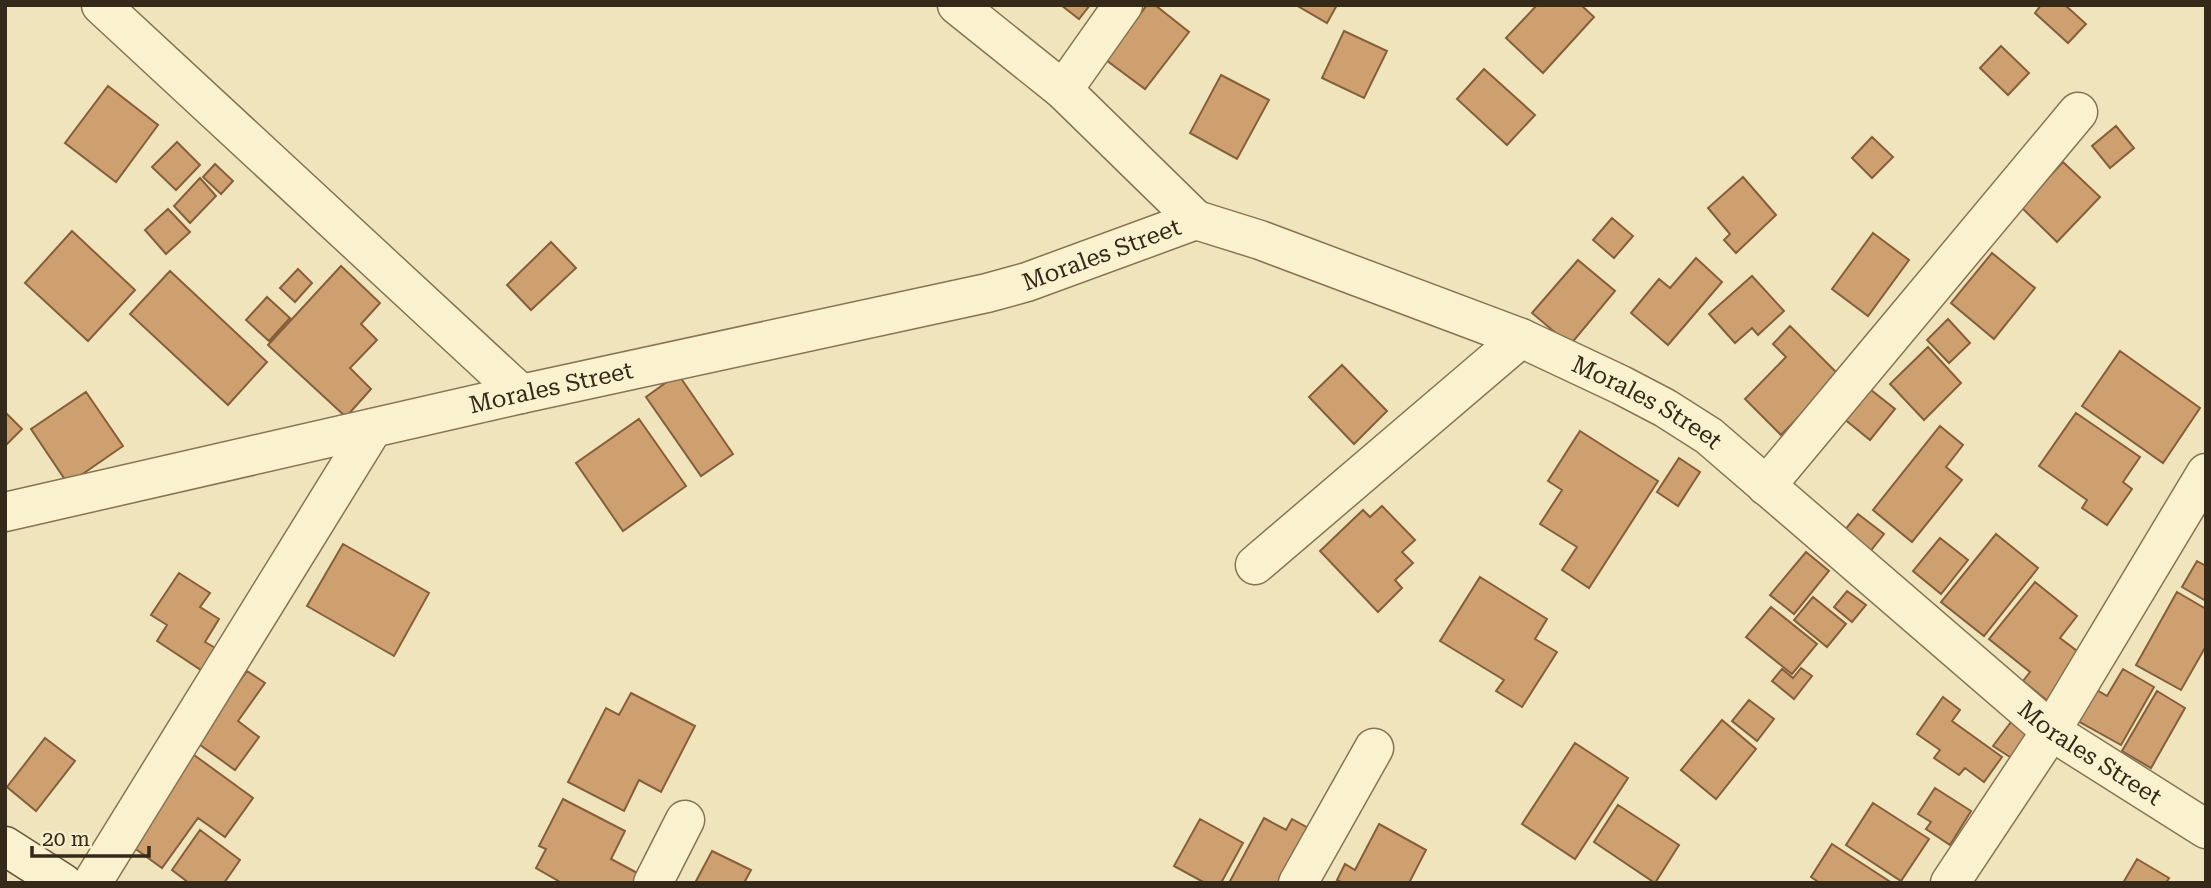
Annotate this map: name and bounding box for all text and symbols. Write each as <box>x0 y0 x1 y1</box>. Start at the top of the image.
street label: Morales Street <box>1018 213 1185 297</box>
street label: Morales Street <box>1568 350 1728 455</box>
street label: Morales Street <box>466 356 636 419</box>
street label: Morales Street <box>2012 695 2167 811</box>
scale bar <box>32 814 149 858</box>
text: 20 m <box>42 827 90 851</box>

